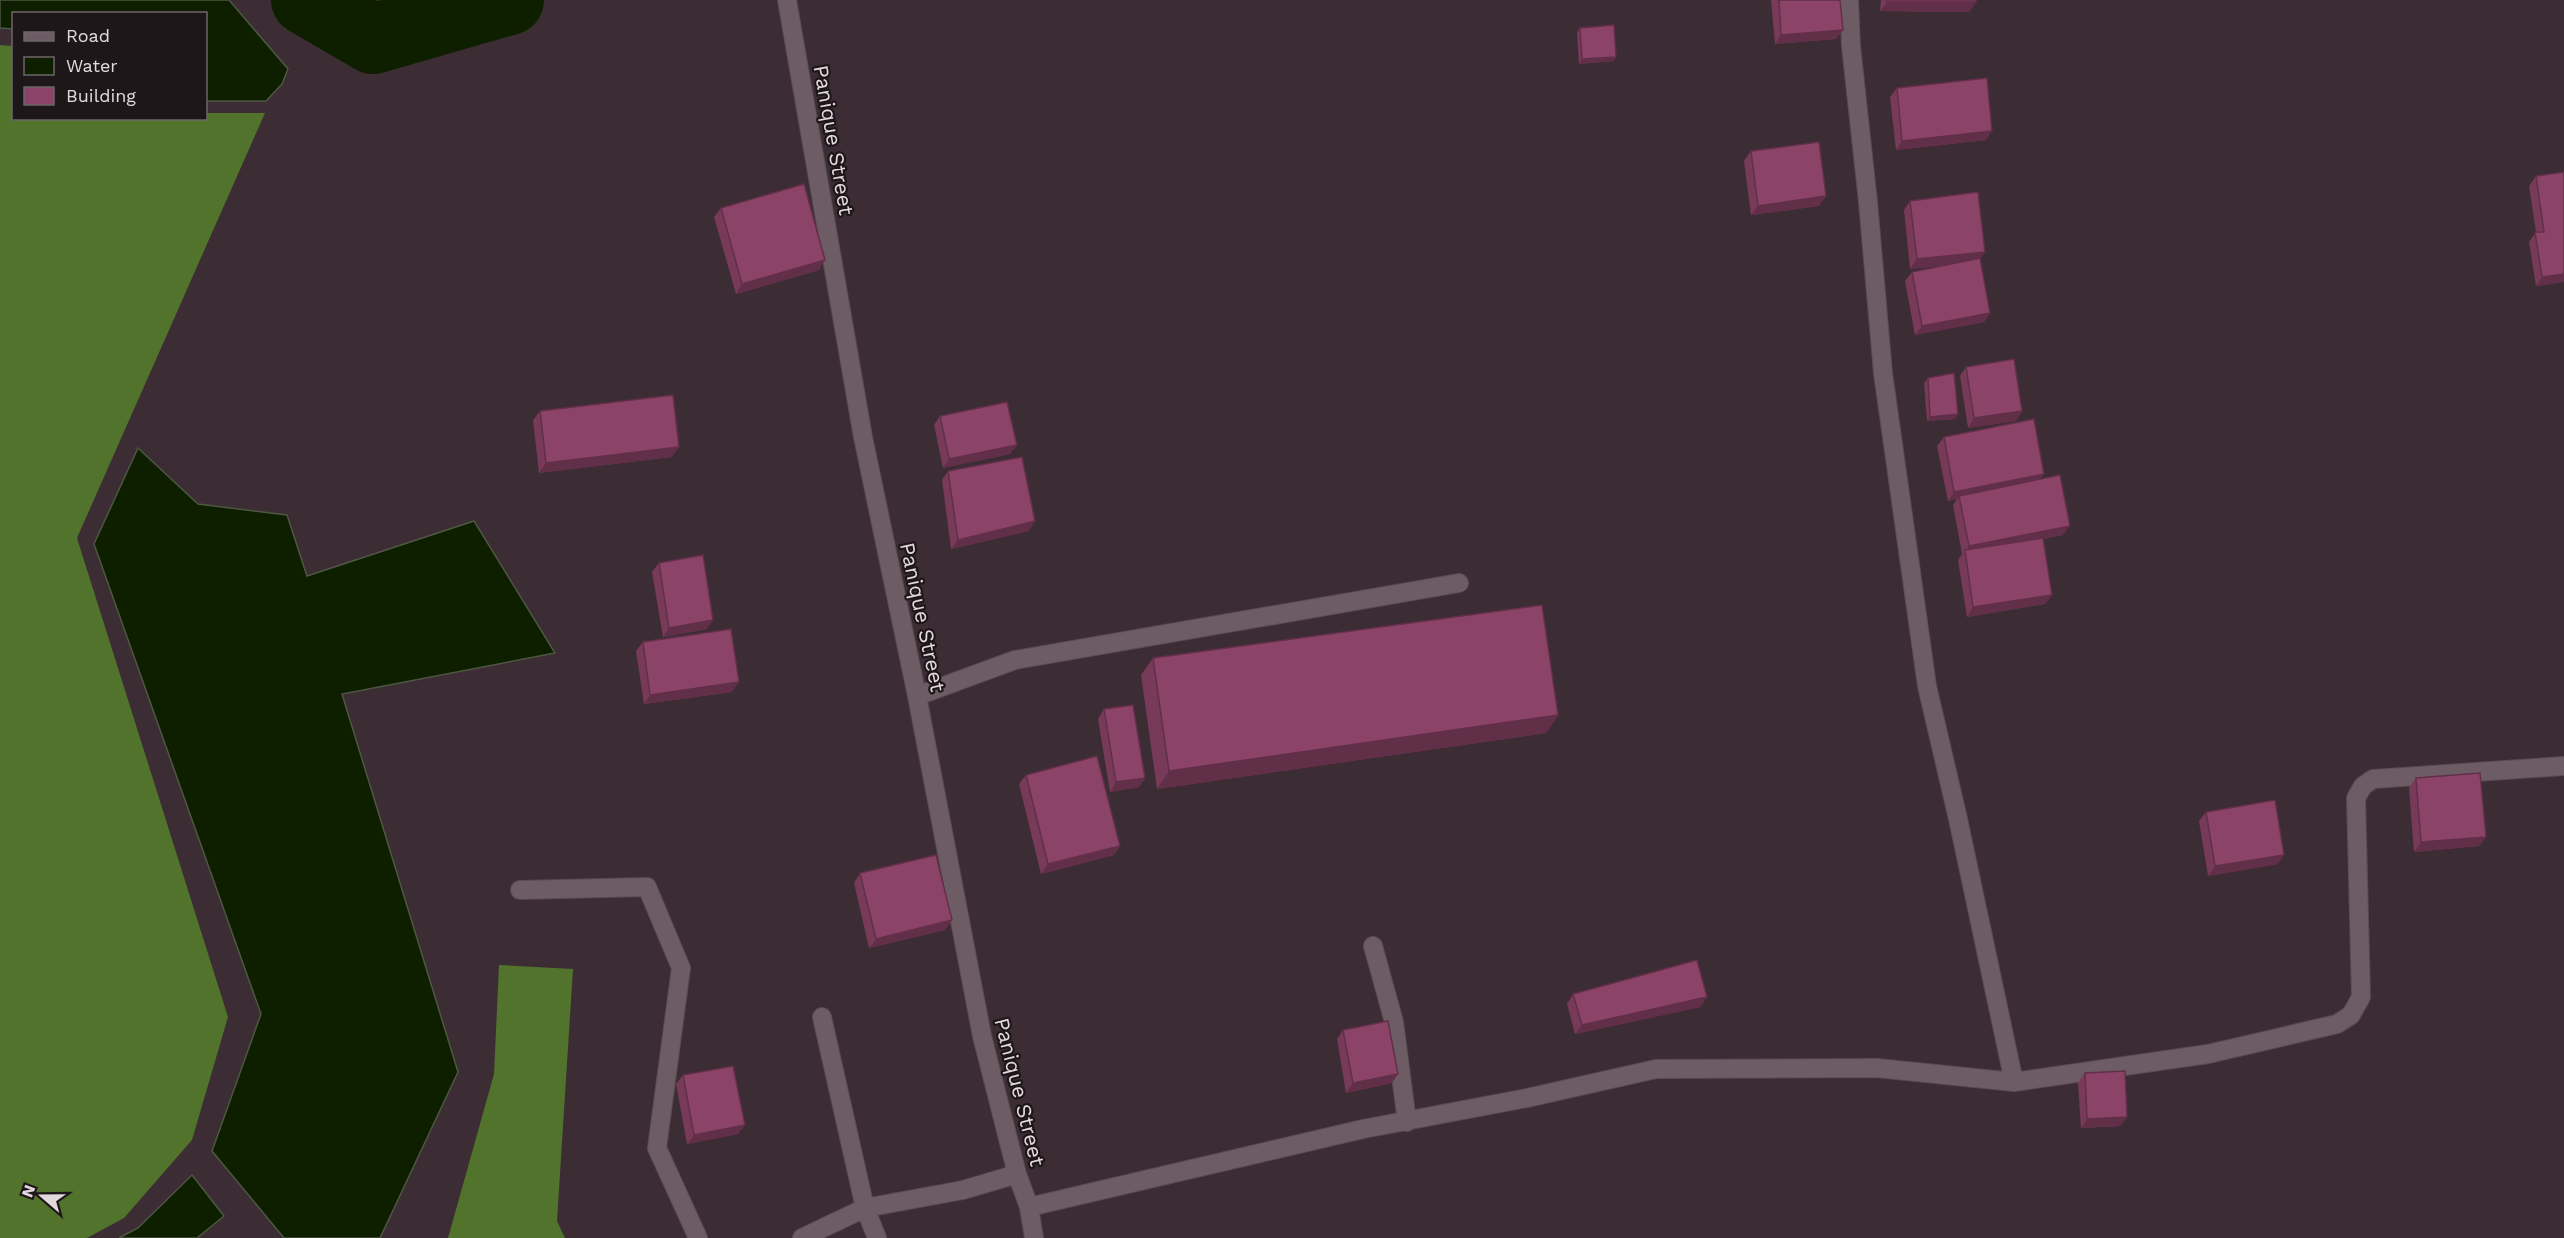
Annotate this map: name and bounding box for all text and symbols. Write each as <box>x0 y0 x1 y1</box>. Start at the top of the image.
legend <box>12 12 207 120</box>
text: Road <box>66 25 110 46</box>
text: Water <box>66 55 118 76</box>
street label: Panique Street <box>809 63 860 217</box>
text: Building <box>66 85 136 106</box>
street label: Panique Street <box>895 540 951 694</box>
street label: Panique Street <box>989 1015 1051 1169</box>
north arrow <box>12 1166 72 1226</box>
text: N <box>17 1182 39 1200</box>

